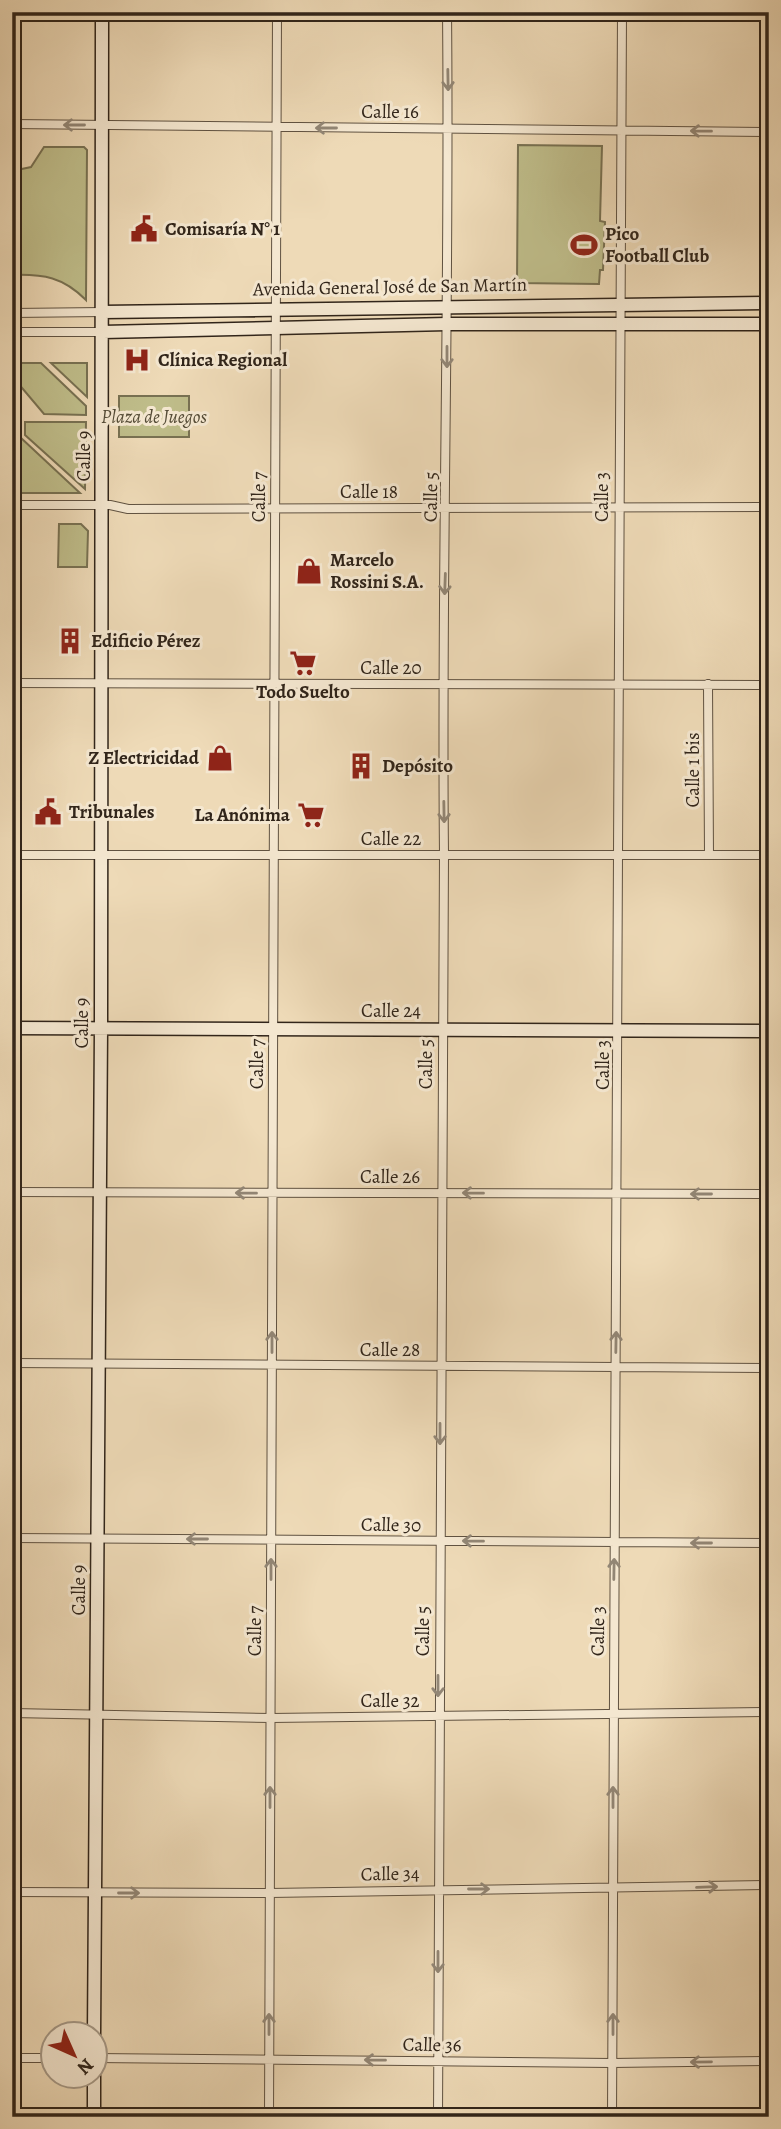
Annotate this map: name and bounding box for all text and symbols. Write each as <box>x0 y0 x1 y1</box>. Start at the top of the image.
one-way arrow <box>441 69 454 92</box>
street label: Calle 16 <box>361 99 419 125</box>
one-way arrow <box>63 118 86 132</box>
one-way arrow <box>315 122 338 135</box>
one-way arrow <box>689 125 712 138</box>
public building icon: Comisaría N° 1 <box>129 214 159 244</box>
place label: Comisaría N° 1 <box>165 216 280 242</box>
place label: Pico Football Club <box>605 221 709 269</box>
sports icon: Pico Football Club <box>569 230 599 260</box>
street label: Avenida General José de San Martín <box>252 272 527 302</box>
hospital icon: Clínica Regional <box>122 345 152 375</box>
one-way arrow <box>440 345 454 368</box>
place label: Clínica Regional <box>158 347 287 373</box>
park label: Plaza de Juegos <box>101 404 207 430</box>
street label: Calle 9 <box>71 431 97 481</box>
street label: Calle 7 <box>246 472 272 522</box>
street label: Calle 5 <box>418 472 444 522</box>
street label: Calle 3 <box>589 472 615 522</box>
street label: Calle 18 <box>340 479 398 505</box>
place label: Marcelo Rossini S.A. <box>330 547 424 595</box>
shop icon: Marcelo Rossini S.A. <box>294 556 324 586</box>
one-way arrow <box>439 573 452 596</box>
building icon: Edificio Pérez <box>55 626 85 656</box>
place label: Edificio Pérez <box>91 628 201 654</box>
supermarket icon: Todo Suelto <box>288 648 318 678</box>
street label: Calle 20 <box>360 655 422 681</box>
place label: Todo Suelto <box>256 679 350 705</box>
street label: Calle 1 bis <box>680 732 706 808</box>
shop icon: Z Electricidad <box>205 743 235 773</box>
place label: Z Electricidad <box>88 745 200 771</box>
building icon: Depósito <box>346 751 376 781</box>
place label: Depósito <box>382 753 453 779</box>
public building icon: Tribunales <box>33 797 63 827</box>
place label: Tribunales <box>69 799 155 825</box>
supermarket icon: La Anónima <box>296 800 326 830</box>
one-way arrow <box>437 800 451 823</box>
place label: La Anónima <box>194 802 291 828</box>
street label: Calle 22 <box>361 826 421 852</box>
street label: Calle 9 <box>69 998 95 1048</box>
street label: Calle 24 <box>361 998 421 1024</box>
street label: Calle 7 <box>244 1039 270 1089</box>
street label: Calle 5 <box>413 1039 439 1089</box>
street label: Calle 3 <box>590 1040 616 1090</box>
street label: Calle 26 <box>360 1164 420 1190</box>
one-way arrow <box>462 1186 485 1200</box>
one-way arrow <box>234 1187 257 1200</box>
one-way arrow <box>689 1187 712 1201</box>
one-way arrow <box>265 1330 279 1353</box>
one-way arrow <box>609 1330 623 1353</box>
street label: Calle 28 <box>360 1337 420 1363</box>
one-way arrow <box>433 1422 447 1445</box>
street label: Calle 30 <box>361 1511 421 1539</box>
one-way arrow <box>185 1532 208 1546</box>
one-way arrow <box>462 1535 485 1548</box>
one-way arrow <box>689 1536 712 1550</box>
one-way arrow <box>264 1558 278 1581</box>
one-way arrow <box>607 1558 621 1581</box>
street label: Calle 9 <box>66 1565 92 1615</box>
street label: Calle 7 <box>242 1606 268 1656</box>
street label: Calle 5 <box>410 1606 436 1656</box>
street label: Calle 3 <box>585 1606 611 1656</box>
one-way arrow <box>432 1674 445 1697</box>
street label: Calle 32 <box>360 1688 420 1714</box>
one-way arrow <box>263 1785 277 1808</box>
one-way arrow <box>606 1785 620 1808</box>
street label: Calle 34 <box>360 1860 420 1888</box>
one-way arrow <box>695 1880 718 1894</box>
one-way arrow <box>468 1882 491 1896</box>
one-way arrow <box>118 1886 141 1900</box>
one-way arrow <box>431 1951 445 1974</box>
one-way arrow <box>262 2013 276 2036</box>
one-way arrow <box>606 2013 620 2036</box>
north arrow <box>38 2021 108 2090</box>
street label: Calle 36 <box>402 2031 462 2059</box>
text: N <box>71 2052 99 2081</box>
one-way arrow <box>364 2053 387 2067</box>
one-way arrow <box>689 2055 712 2069</box>

